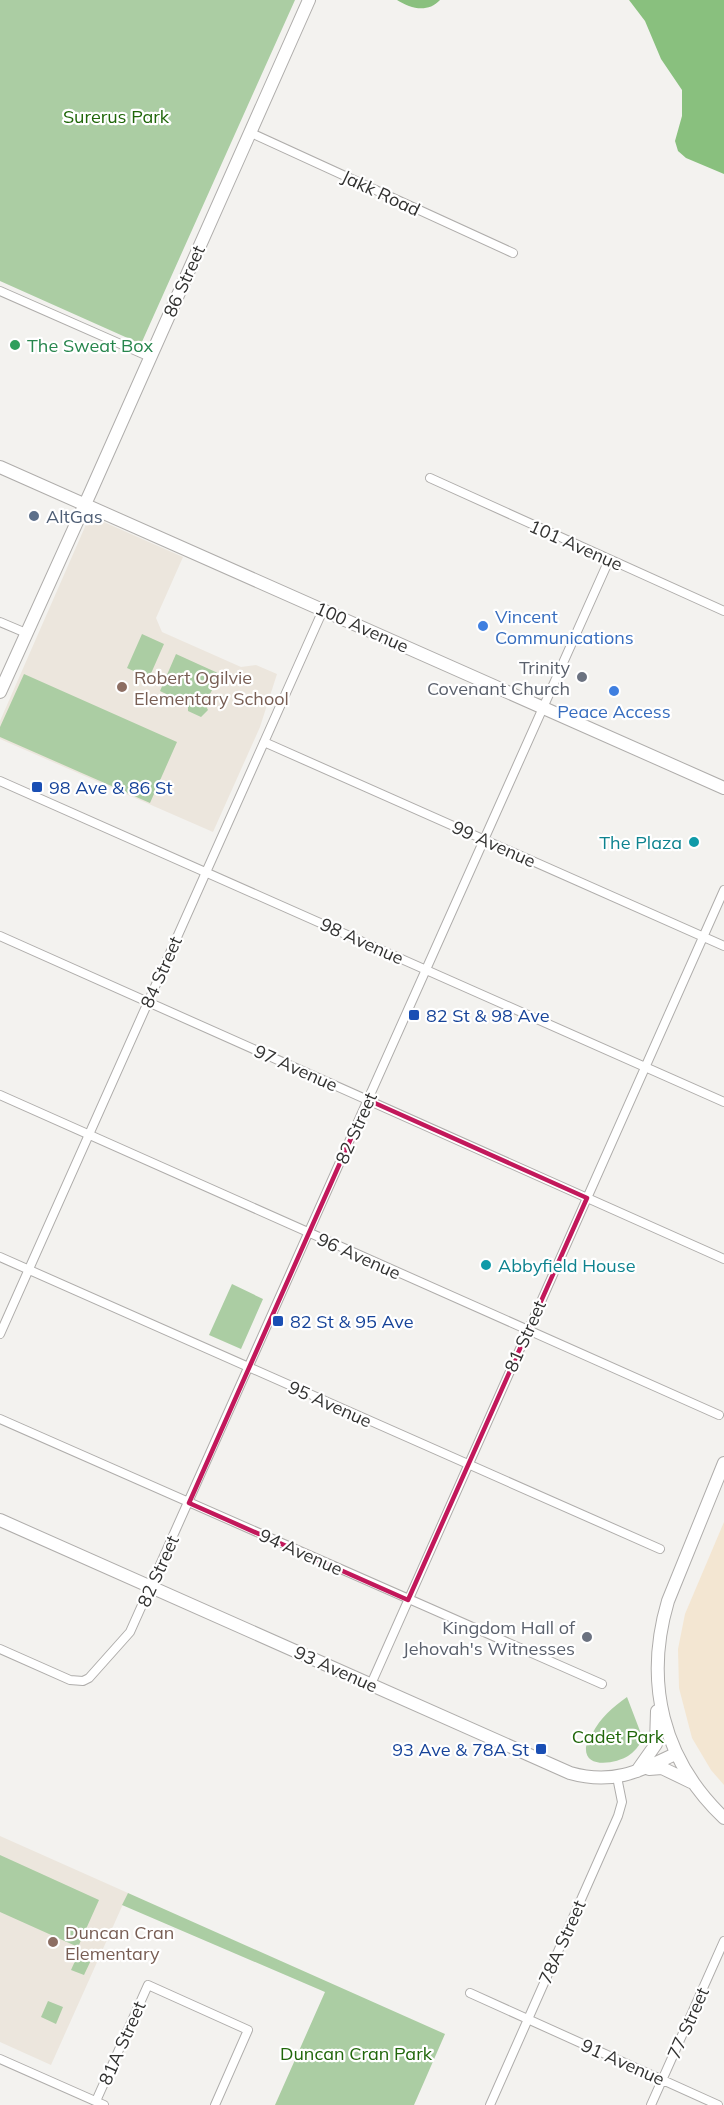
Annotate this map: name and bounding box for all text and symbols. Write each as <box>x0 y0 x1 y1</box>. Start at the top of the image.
park label: Surerus Park <box>63 105 170 128</box>
street label: Jakk Road <box>338 165 424 221</box>
street label: 86 Street <box>158 242 210 320</box>
place label: The Sweat Box <box>27 334 153 357</box>
marker: The Sweat Box <box>8 338 22 352</box>
place label: AltGas <box>46 505 103 528</box>
marker: AltGas <box>27 509 41 523</box>
street label: 101 Avenue <box>526 514 626 576</box>
street label: 100 Avenue <box>312 596 412 658</box>
place label: Vincent Communications <box>495 605 634 649</box>
marker: Vincent Communications <box>476 619 490 633</box>
place label: Trinity Covenant Church <box>427 656 570 700</box>
place label: Robert Ogilvie Elementary School <box>134 666 289 710</box>
marker: Trinity Covenant Church <box>575 670 589 684</box>
marker: Robert Ogilvie Elementary School <box>115 680 129 694</box>
marker: Peace Access <box>607 684 621 698</box>
place label: Peace Access <box>557 700 671 723</box>
place label: 98 Ave & 86 St <box>49 776 173 799</box>
marker: 98 Ave & 86 St <box>30 780 44 794</box>
street label: 99 Avenue <box>449 815 539 873</box>
place label: The Plaza <box>599 831 682 854</box>
marker: The Plaza <box>687 835 701 849</box>
street label: 98 Avenue <box>317 912 407 970</box>
street label: 84 Street <box>135 933 187 1011</box>
place label: 82 St & 98 Ave <box>426 1004 550 1027</box>
marker: 82 St & 98 Ave <box>407 1008 421 1022</box>
street label: 97 Avenue <box>251 1039 341 1097</box>
street label: 82 Street <box>330 1089 382 1167</box>
street label: 96 Avenue <box>314 1227 404 1285</box>
place label: Abbyfield House <box>498 1254 635 1277</box>
marker: Abbyfield House <box>479 1258 493 1272</box>
street label: 81 Street <box>499 1297 551 1375</box>
place label: 82 St & 95 Ave <box>290 1310 414 1333</box>
marker: 82 St & 95 Ave <box>271 1314 285 1328</box>
street label: 95 Avenue <box>285 1375 375 1433</box>
street label: 94 Avenue <box>256 1523 346 1581</box>
street label: 82 Street <box>132 1532 184 1610</box>
place label: Kingdom Hall of Jehovah's Witnesses <box>403 1616 576 1660</box>
marker: Kingdom Hall of Jehovah's Witnesses <box>580 1630 594 1644</box>
street label: 93 Avenue <box>291 1640 381 1698</box>
park label: Cadet Park <box>572 1725 665 1748</box>
place label: 93 Ave & 78A St <box>392 1738 529 1761</box>
marker: 93 Ave & 78A St <box>534 1742 548 1756</box>
street label: 78A Street <box>533 1897 591 1987</box>
place label: Duncan Cran Elementary <box>65 1921 174 1965</box>
marker: Duncan Cran Elementary <box>46 1935 60 1949</box>
street label: 77 Street <box>662 1984 714 2062</box>
street label: 81A Street <box>93 1998 151 2088</box>
street label: 91 Avenue <box>578 2033 668 2091</box>
park label: Duncan Cran Park <box>280 2042 433 2065</box>

